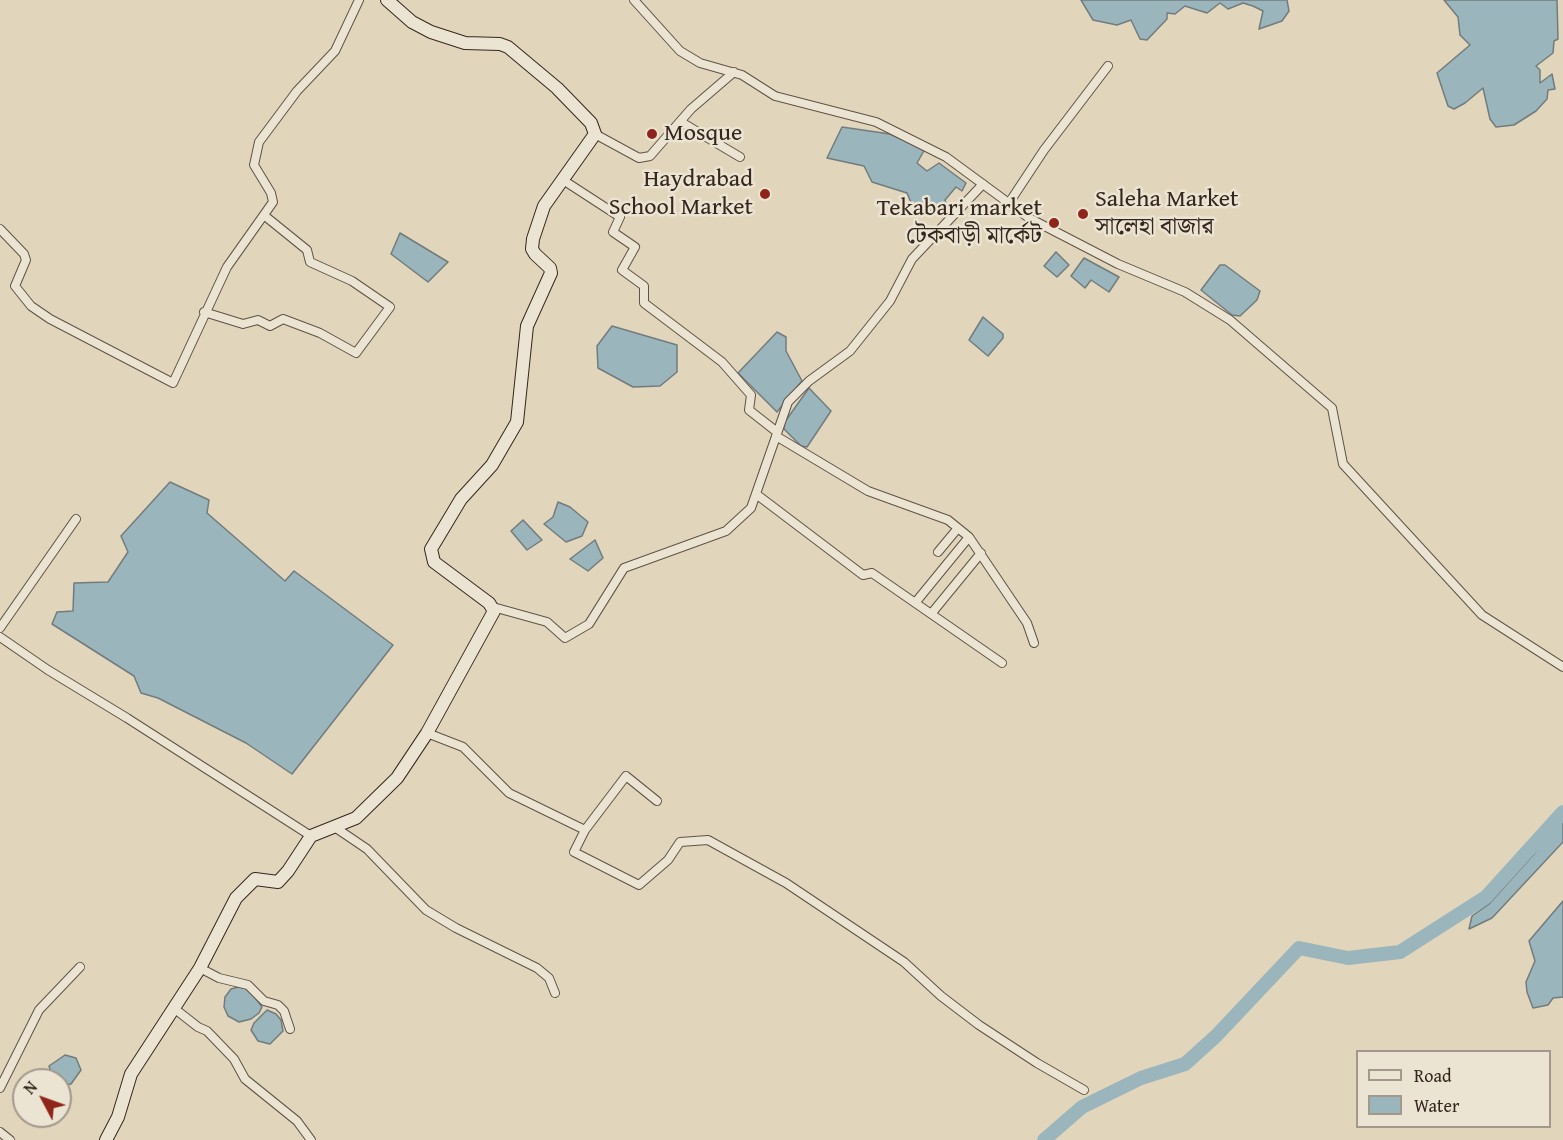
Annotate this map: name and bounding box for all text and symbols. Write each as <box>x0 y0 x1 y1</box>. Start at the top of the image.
place label: Mosque <box>664 120 742 148</box>
marker: Mosque <box>645 127 659 141</box>
place label: Haydrabad School Market <box>609 166 753 222</box>
place label: Saleha Market সালেহা বাজার <box>1095 186 1239 242</box>
marker: Haydrabad School Market <box>758 187 772 201</box>
place label: Tekabari market টেকবাড়ী মার্কেট <box>877 195 1042 251</box>
marker: Saleha Market সালেহা বাজার <box>1076 207 1090 221</box>
marker: Tekabari market টেকবাড়ী মার্কেট <box>1047 216 1061 230</box>
legend <box>1356 1050 1551 1128</box>
text: Road <box>1414 1062 1452 1089</box>
north arrow <box>12 1068 72 1128</box>
text: N <box>17 1076 42 1099</box>
text: Water <box>1414 1092 1459 1119</box>

